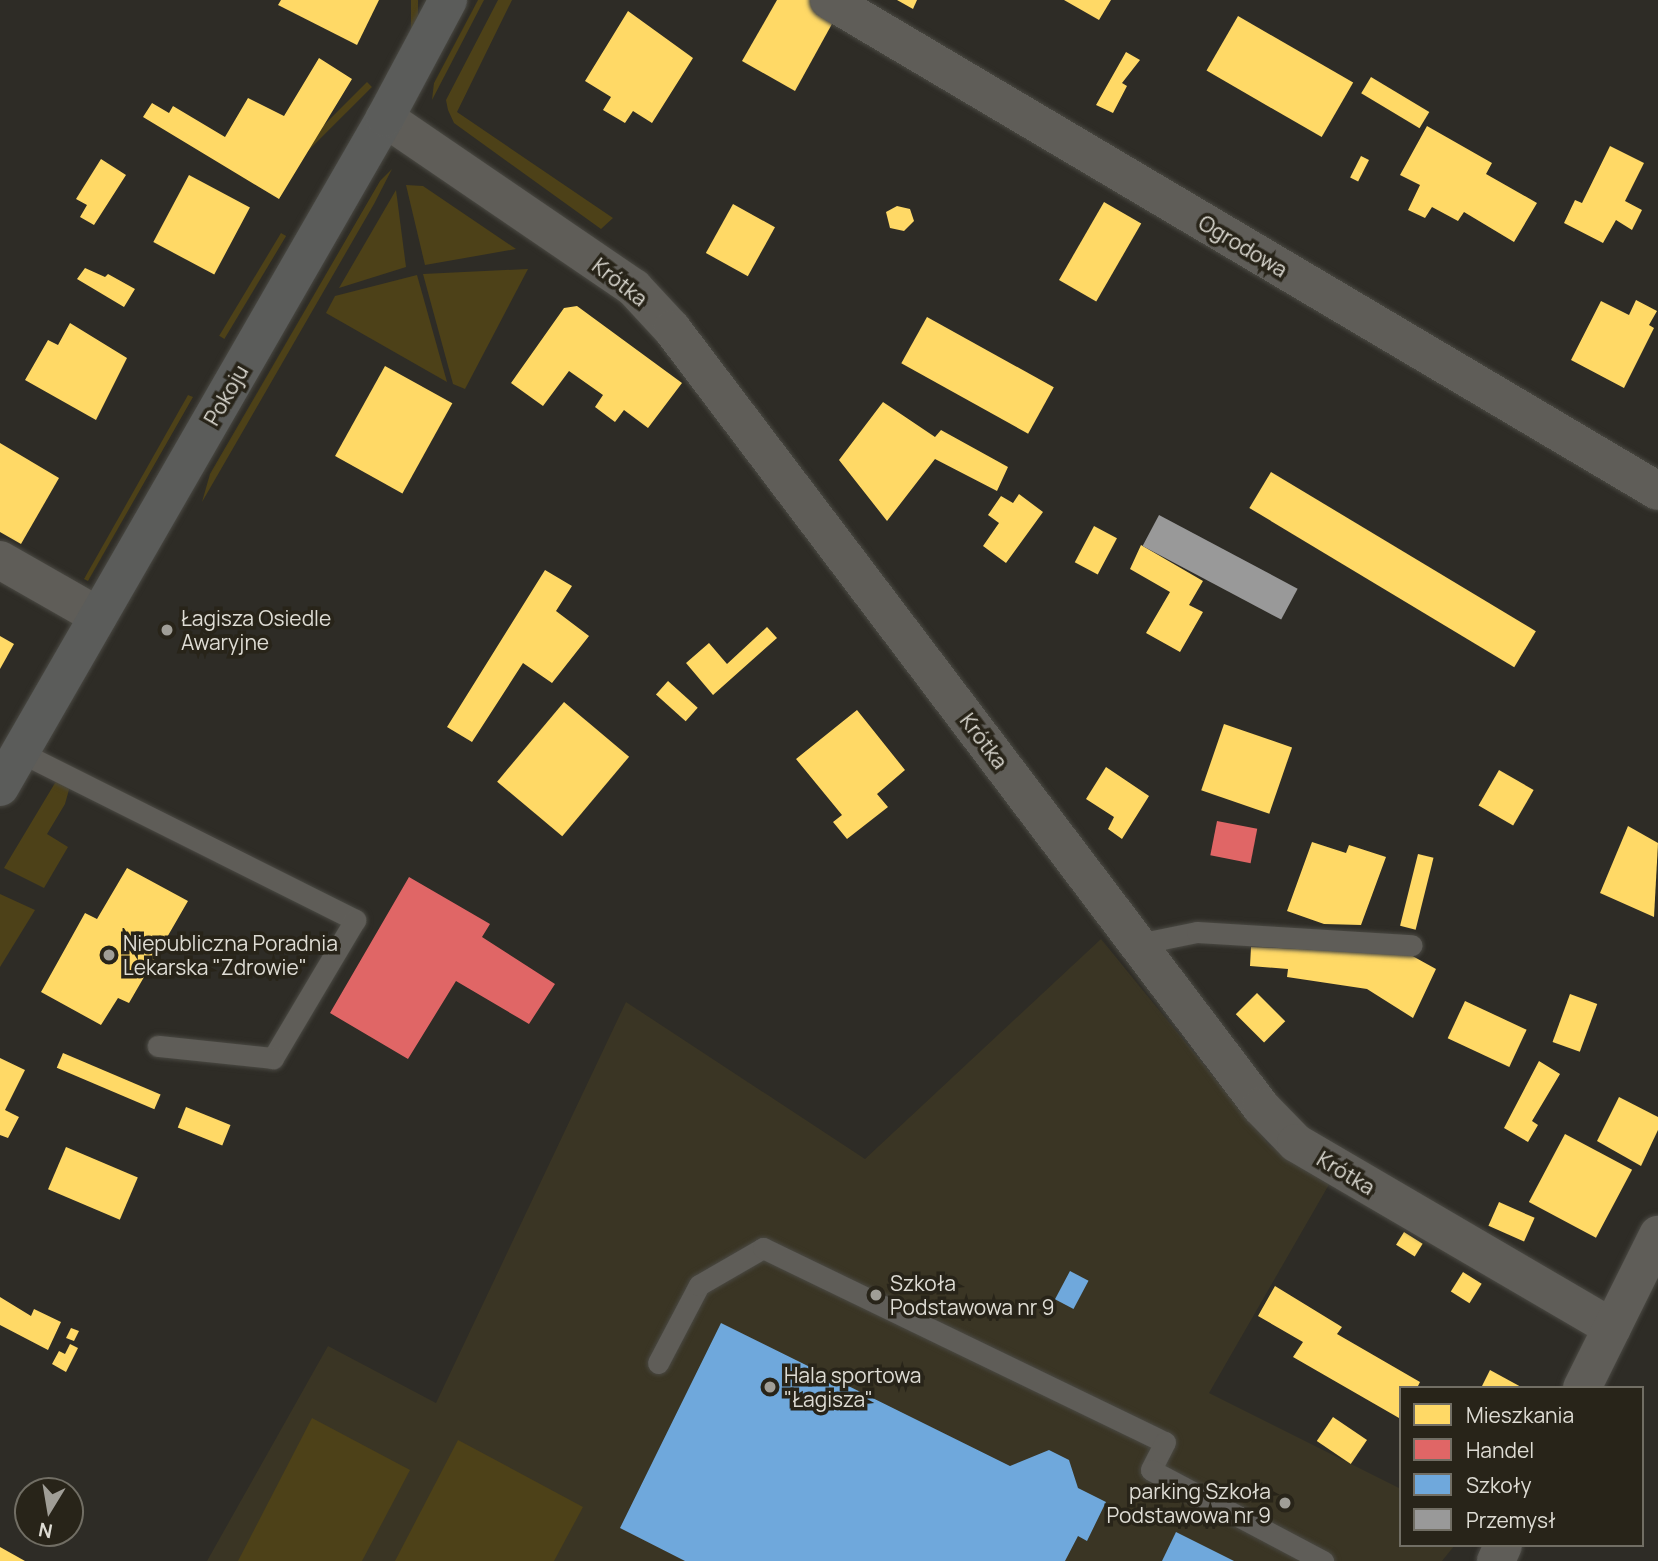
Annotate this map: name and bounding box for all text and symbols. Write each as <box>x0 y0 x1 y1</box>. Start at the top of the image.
street label: Ogrodowa <box>1194 210 1292 282</box>
street label: Krótka <box>588 253 652 311</box>
street label: Pokoju <box>199 360 253 430</box>
place label: Łagisza Osiedle Awaryjne <box>181 605 331 655</box>
marker: Łagisza Osiedle Awaryjne <box>159 622 175 638</box>
street label: Krótka <box>955 708 1013 774</box>
place label: Niepubliczna Poradnia Lekarska "Zdrowie" <box>123 930 338 980</box>
marker: Niepubliczna Poradnia Lekarska "Zdrowie" <box>101 947 117 963</box>
street label: Krótka <box>1313 1146 1379 1200</box>
place label: Szkoła Podstawowa nr 9 <box>890 1270 1054 1320</box>
marker: Szkoła Podstawowa nr 9 <box>868 1287 884 1303</box>
place label: Hala sportowa "Łagisza" <box>784 1362 921 1412</box>
marker: Hala sportowa "Łagisza" <box>762 1379 778 1395</box>
legend <box>1399 1386 1644 1547</box>
text: Mieszkania <box>1466 1401 1574 1429</box>
text: Handel <box>1466 1436 1534 1464</box>
text: Szkoły <box>1466 1471 1532 1499</box>
north arrow <box>14 1477 84 1547</box>
place label: parking Szkoła Podstawowa nr 9 <box>1107 1478 1271 1528</box>
marker: parking Szkoła Podstawowa nr 9 <box>1277 1495 1293 1511</box>
text: Przemysł <box>1466 1506 1556 1534</box>
text: N <box>36 1517 55 1545</box>

